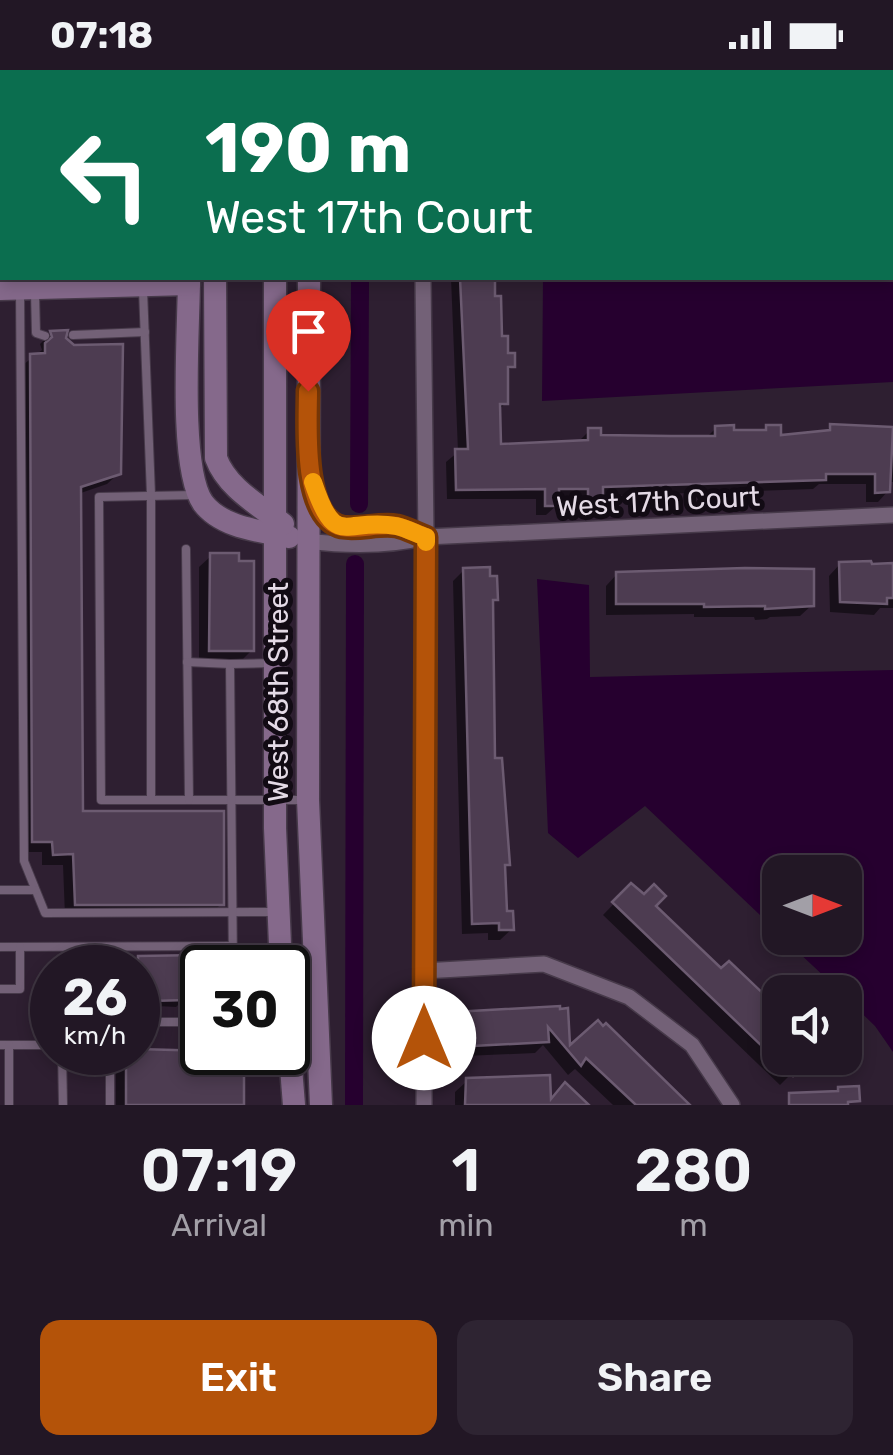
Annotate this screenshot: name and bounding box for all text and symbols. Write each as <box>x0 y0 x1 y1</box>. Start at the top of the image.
text: 07:18 <box>50 12 153 58</box>
text: 190 m <box>205 107 411 190</box>
icon: left <box>40 110 170 240</box>
text: West 17th Court <box>205 191 533 244</box>
pin <box>266 289 351 392</box>
icon: arrive <box>281 304 336 359</box>
street label: West 17th Court <box>555 480 761 523</box>
street label: West 68th Street <box>262 582 295 802</box>
north arrow <box>762 855 862 955</box>
map controls <box>762 855 862 1075</box>
speed limit sign: 30 <box>180 945 310 1075</box>
text: 26 <box>62 968 128 1028</box>
button: sound <box>762 975 862 1075</box>
position arrow <box>372 986 476 1090</box>
text: km/h <box>64 1021 126 1050</box>
text: 07:19 <box>141 1135 298 1206</box>
text: 1 <box>452 1135 480 1206</box>
text: 280 <box>634 1135 752 1206</box>
text: Arrival <box>171 1206 267 1244</box>
text: min <box>438 1206 494 1244</box>
text: m <box>679 1206 708 1244</box>
button: Exit <box>40 1320 437 1435</box>
button: Share <box>457 1320 853 1435</box>

